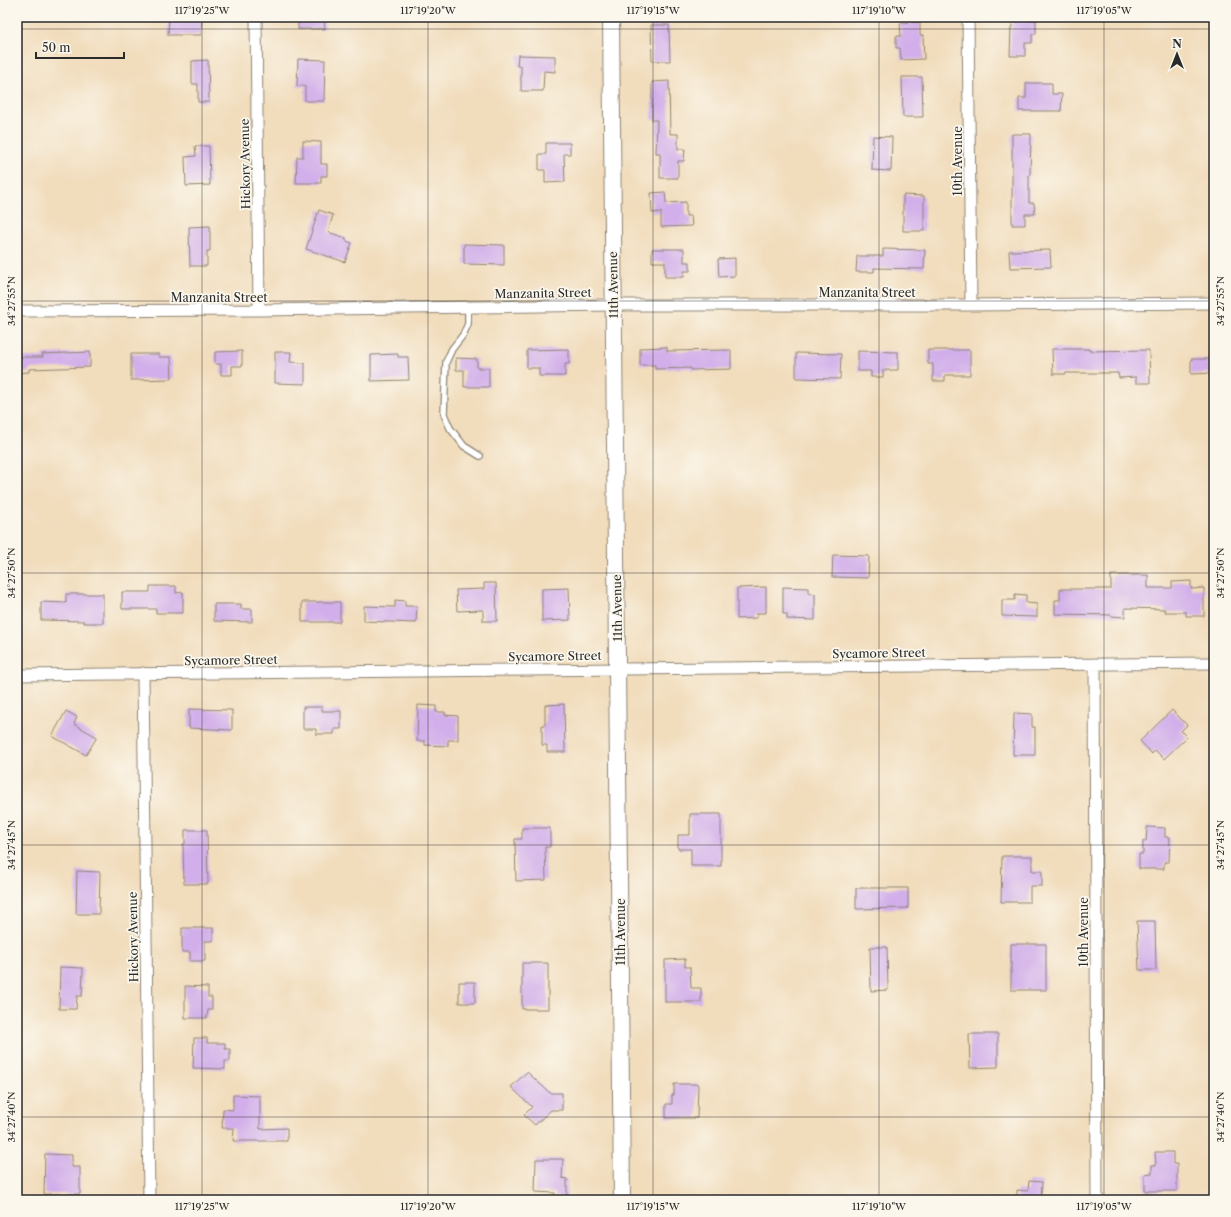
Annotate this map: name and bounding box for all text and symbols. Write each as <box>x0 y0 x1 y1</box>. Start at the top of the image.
text: 117°19'25"W <box>175 4 230 17</box>
text: 117°19'20"W <box>400 4 457 17</box>
text: 117°19'15"W <box>626 4 681 17</box>
text: 117°19'10"W <box>852 4 907 17</box>
text: 117°19'05"W <box>1076 4 1133 17</box>
scale bar <box>36 34 124 60</box>
north arrow <box>1157 34 1197 74</box>
text: N <box>1172 37 1182 51</box>
text: 50 m <box>42 40 71 55</box>
street label: Hickory Avenue <box>237 118 253 210</box>
street label: 10th Avenue <box>950 126 965 196</box>
street label: 11th Avenue <box>605 251 621 319</box>
text: 34°27'55"N <box>5 276 18 326</box>
text: 34°27'55"N <box>1214 276 1227 326</box>
street label: Manzanita Street <box>494 285 592 301</box>
street label: Manzanita Street <box>818 285 916 300</box>
street label: Manzanita Street <box>170 290 268 305</box>
text: 34°27'50"N <box>5 547 18 599</box>
text: 34°27'50"N <box>1214 547 1227 599</box>
street label: 11th Avenue <box>609 574 625 642</box>
street label: Sycamore Street <box>832 645 927 661</box>
street label: Sycamore Street <box>508 648 603 664</box>
street label: Sycamore Street <box>184 652 279 668</box>
text: 34°27'45"N <box>5 820 18 870</box>
text: 34°27'45"N <box>1214 820 1227 870</box>
street label: Hickory Avenue <box>125 891 141 983</box>
street label: 10th Avenue <box>1076 897 1091 967</box>
street label: 11th Avenue <box>613 898 628 966</box>
text: 34°27'40"N <box>5 1092 18 1142</box>
text: 34°27'40"N <box>1214 1092 1227 1142</box>
text: 117°19'25"W <box>175 1200 230 1213</box>
text: 117°19'20"W <box>400 1200 457 1213</box>
text: 117°19'15"W <box>626 1200 681 1213</box>
text: 117°19'10"W <box>852 1200 907 1213</box>
text: 117°19'05"W <box>1076 1200 1133 1213</box>

